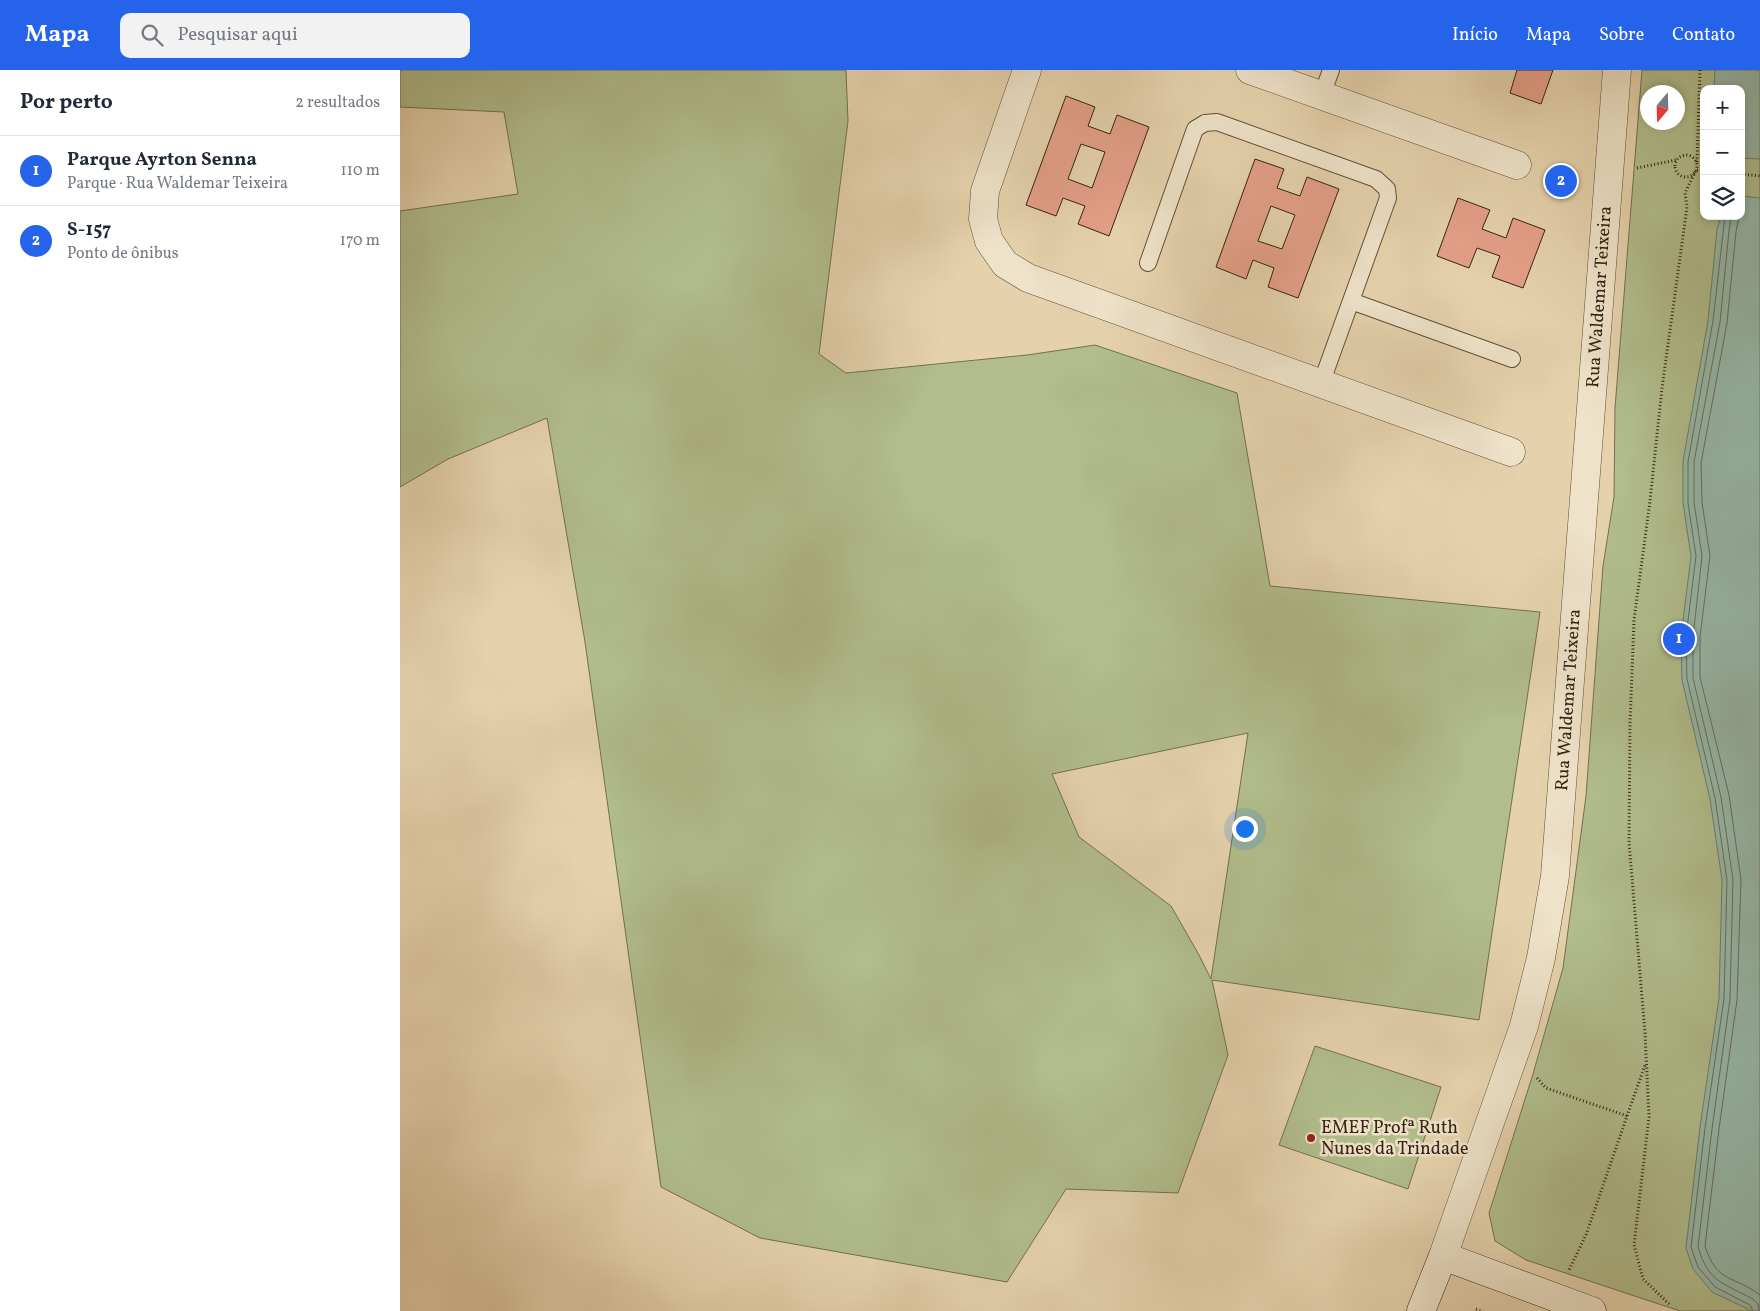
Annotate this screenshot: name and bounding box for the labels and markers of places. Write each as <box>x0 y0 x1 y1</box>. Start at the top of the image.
pin: 2 <box>1545 162 1577 200</box>
pin: 1 <box>1663 620 1695 658</box>
place label: EMEF Profª Ruth Nunes da Trindade <box>1321 1116 1469 1162</box>
marker: EMEF Profª Ruth Nunes da Trindade <box>1305 1132 1317 1144</box>

